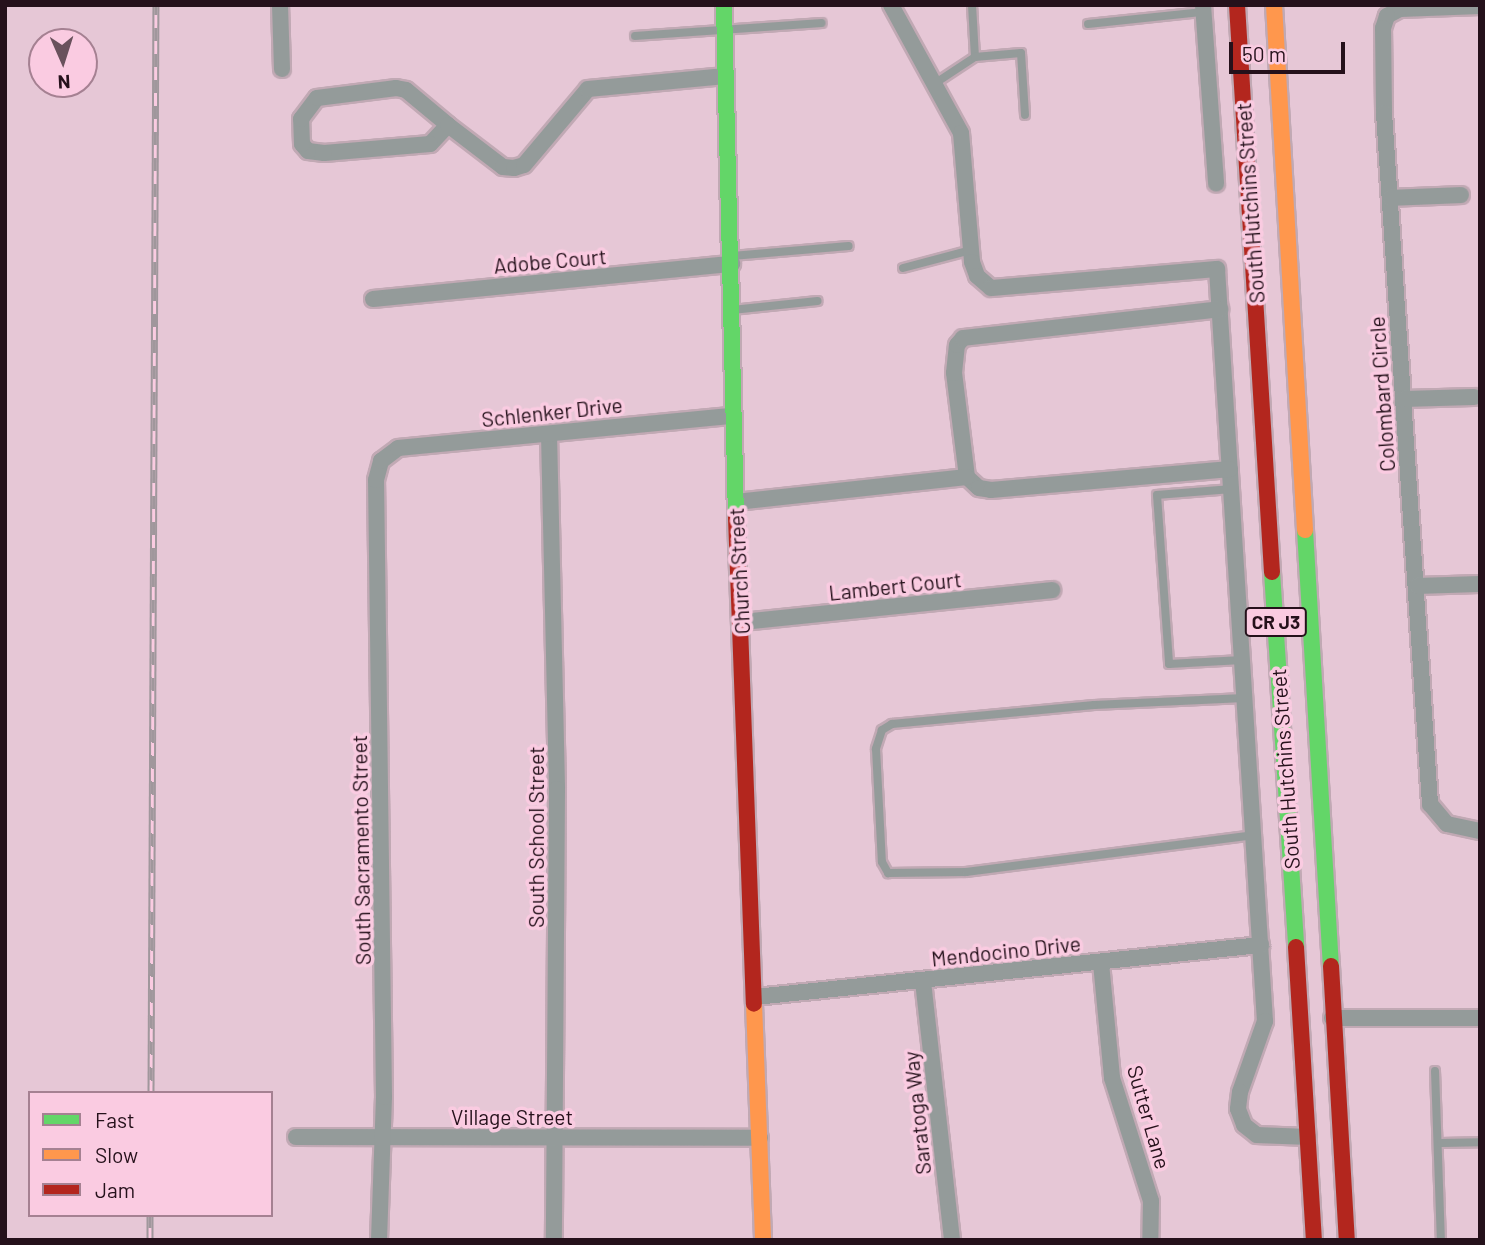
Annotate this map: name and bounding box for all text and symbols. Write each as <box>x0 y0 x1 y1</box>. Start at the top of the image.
north arrow <box>28 28 98 98</box>
scale bar <box>1233 28 1348 72</box>
text: 50 m <box>1242 41 1286 66</box>
text: N <box>57 71 71 94</box>
street label: South Hutchins Street <box>1230 102 1270 304</box>
street label: Adobe Court <box>493 244 607 278</box>
street label: Colombard Circle <box>1364 315 1400 473</box>
street label: Schlenker Drive <box>480 392 624 432</box>
street label: Church Street <box>723 507 755 635</box>
street label: Lambert Court <box>827 567 963 605</box>
road number: CR J3 <box>1244 607 1308 638</box>
street label: South Hutchins Street <box>1265 668 1305 870</box>
street label: South Sacramento Street <box>346 735 376 965</box>
street label: South School Street <box>523 746 549 928</box>
street label: Mendocino Drive <box>930 931 1082 971</box>
street label: Saratoga Way <box>898 1050 936 1176</box>
street label: Sutter Lane <box>1122 1062 1176 1172</box>
legend <box>28 1091 273 1217</box>
street label: Village Street <box>451 1104 573 1130</box>
text: Fast <box>95 1107 135 1132</box>
text: Slow <box>95 1142 138 1167</box>
text: Jam <box>95 1177 135 1202</box>

